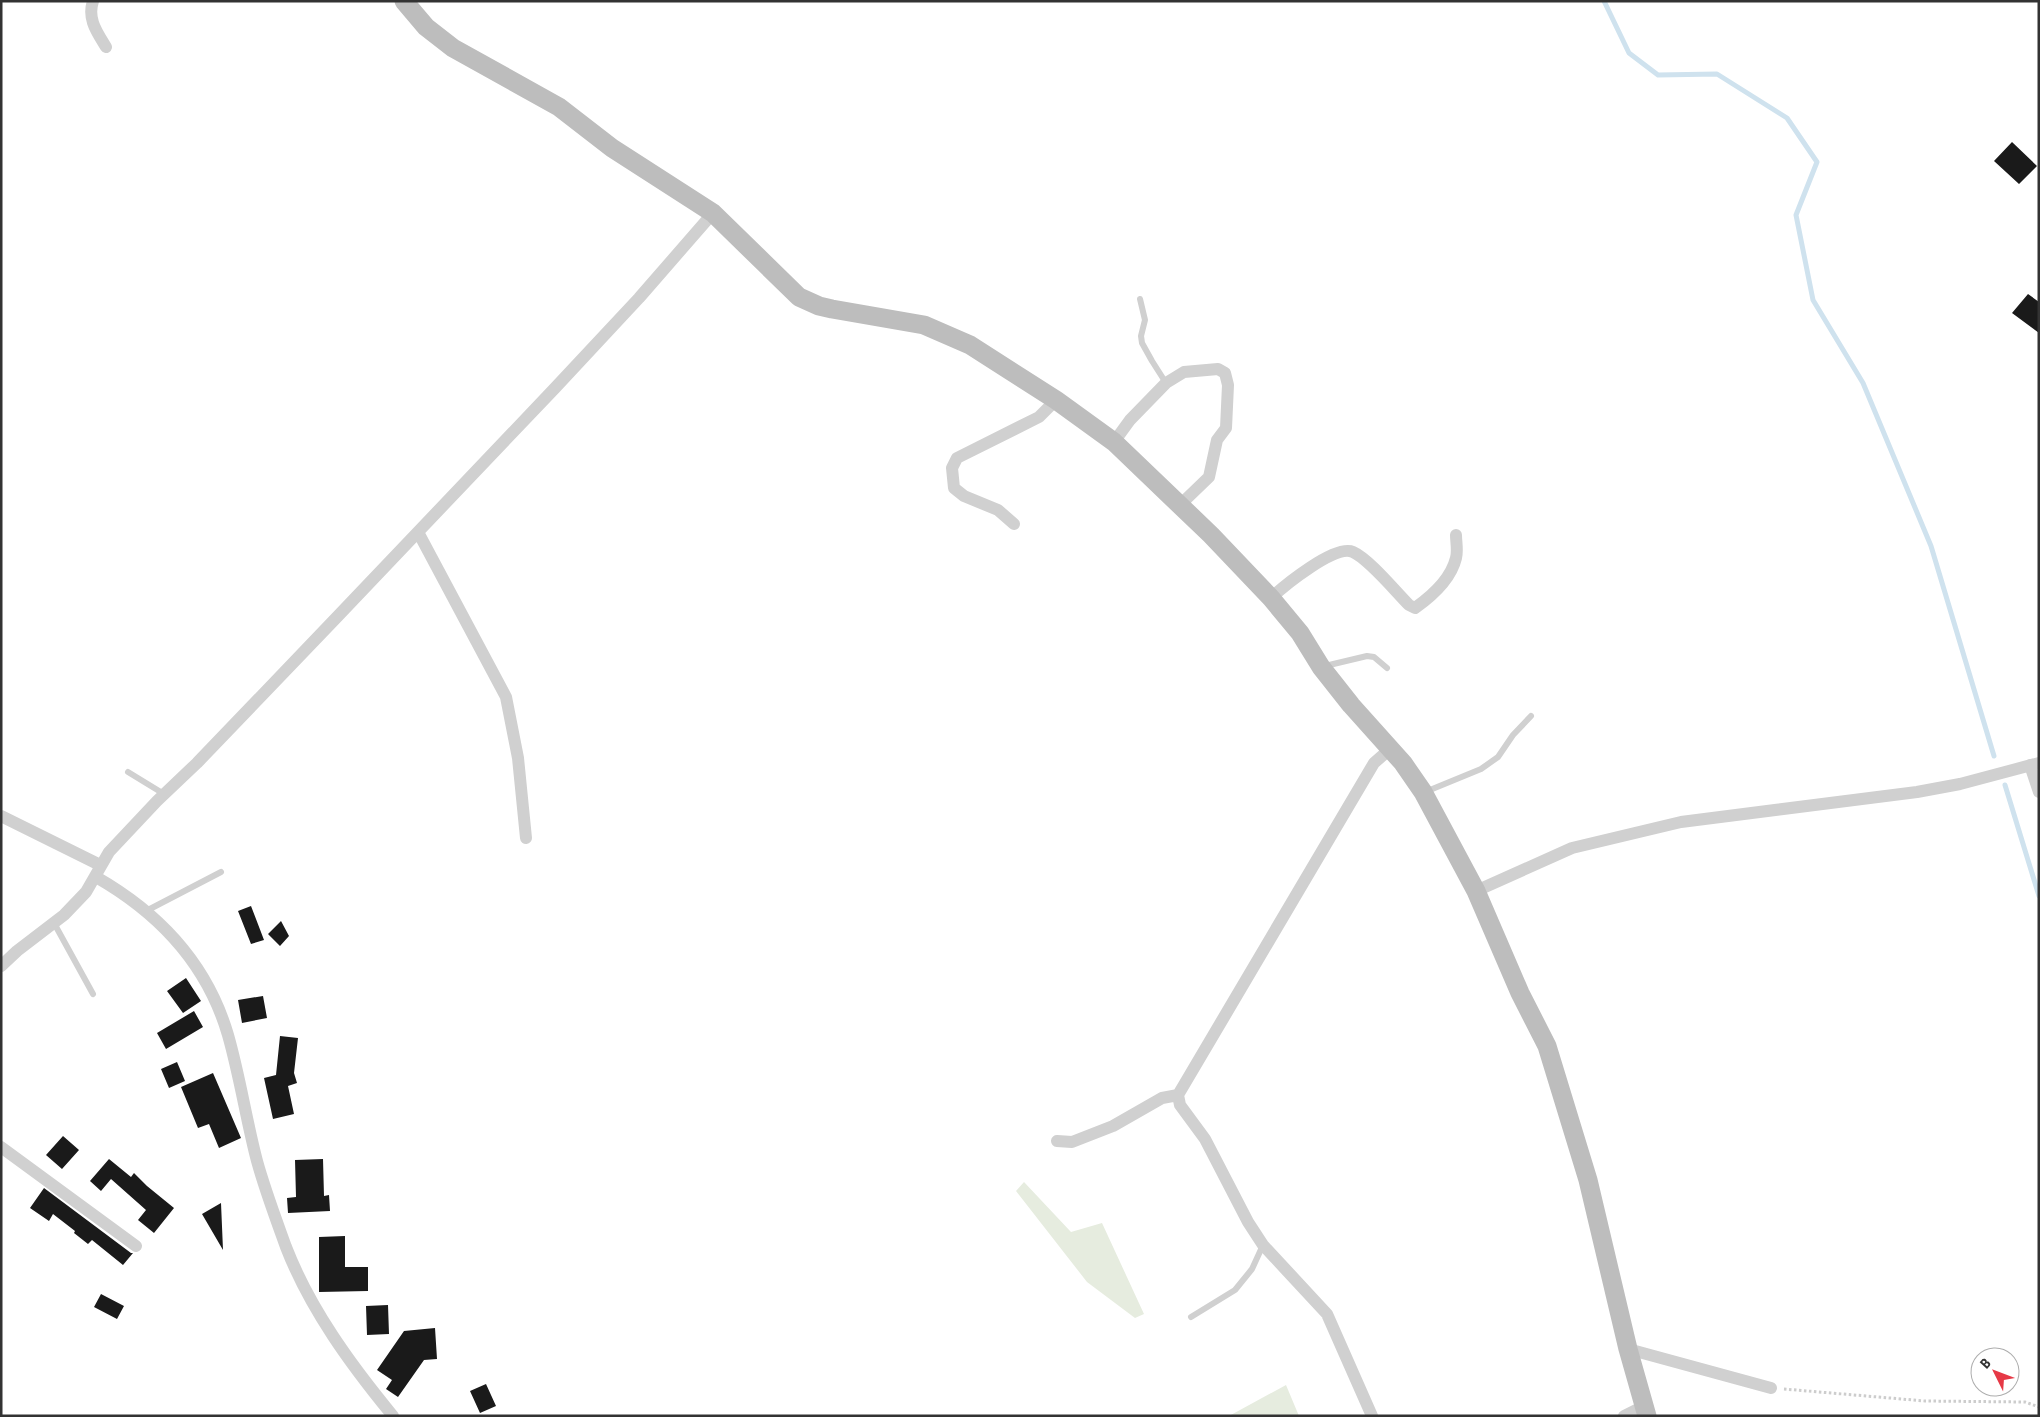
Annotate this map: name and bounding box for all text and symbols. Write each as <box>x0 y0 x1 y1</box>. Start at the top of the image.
north arrow <box>1970 1347 2020 1397</box>
text: B <box>1977 1355 1994 1372</box>

